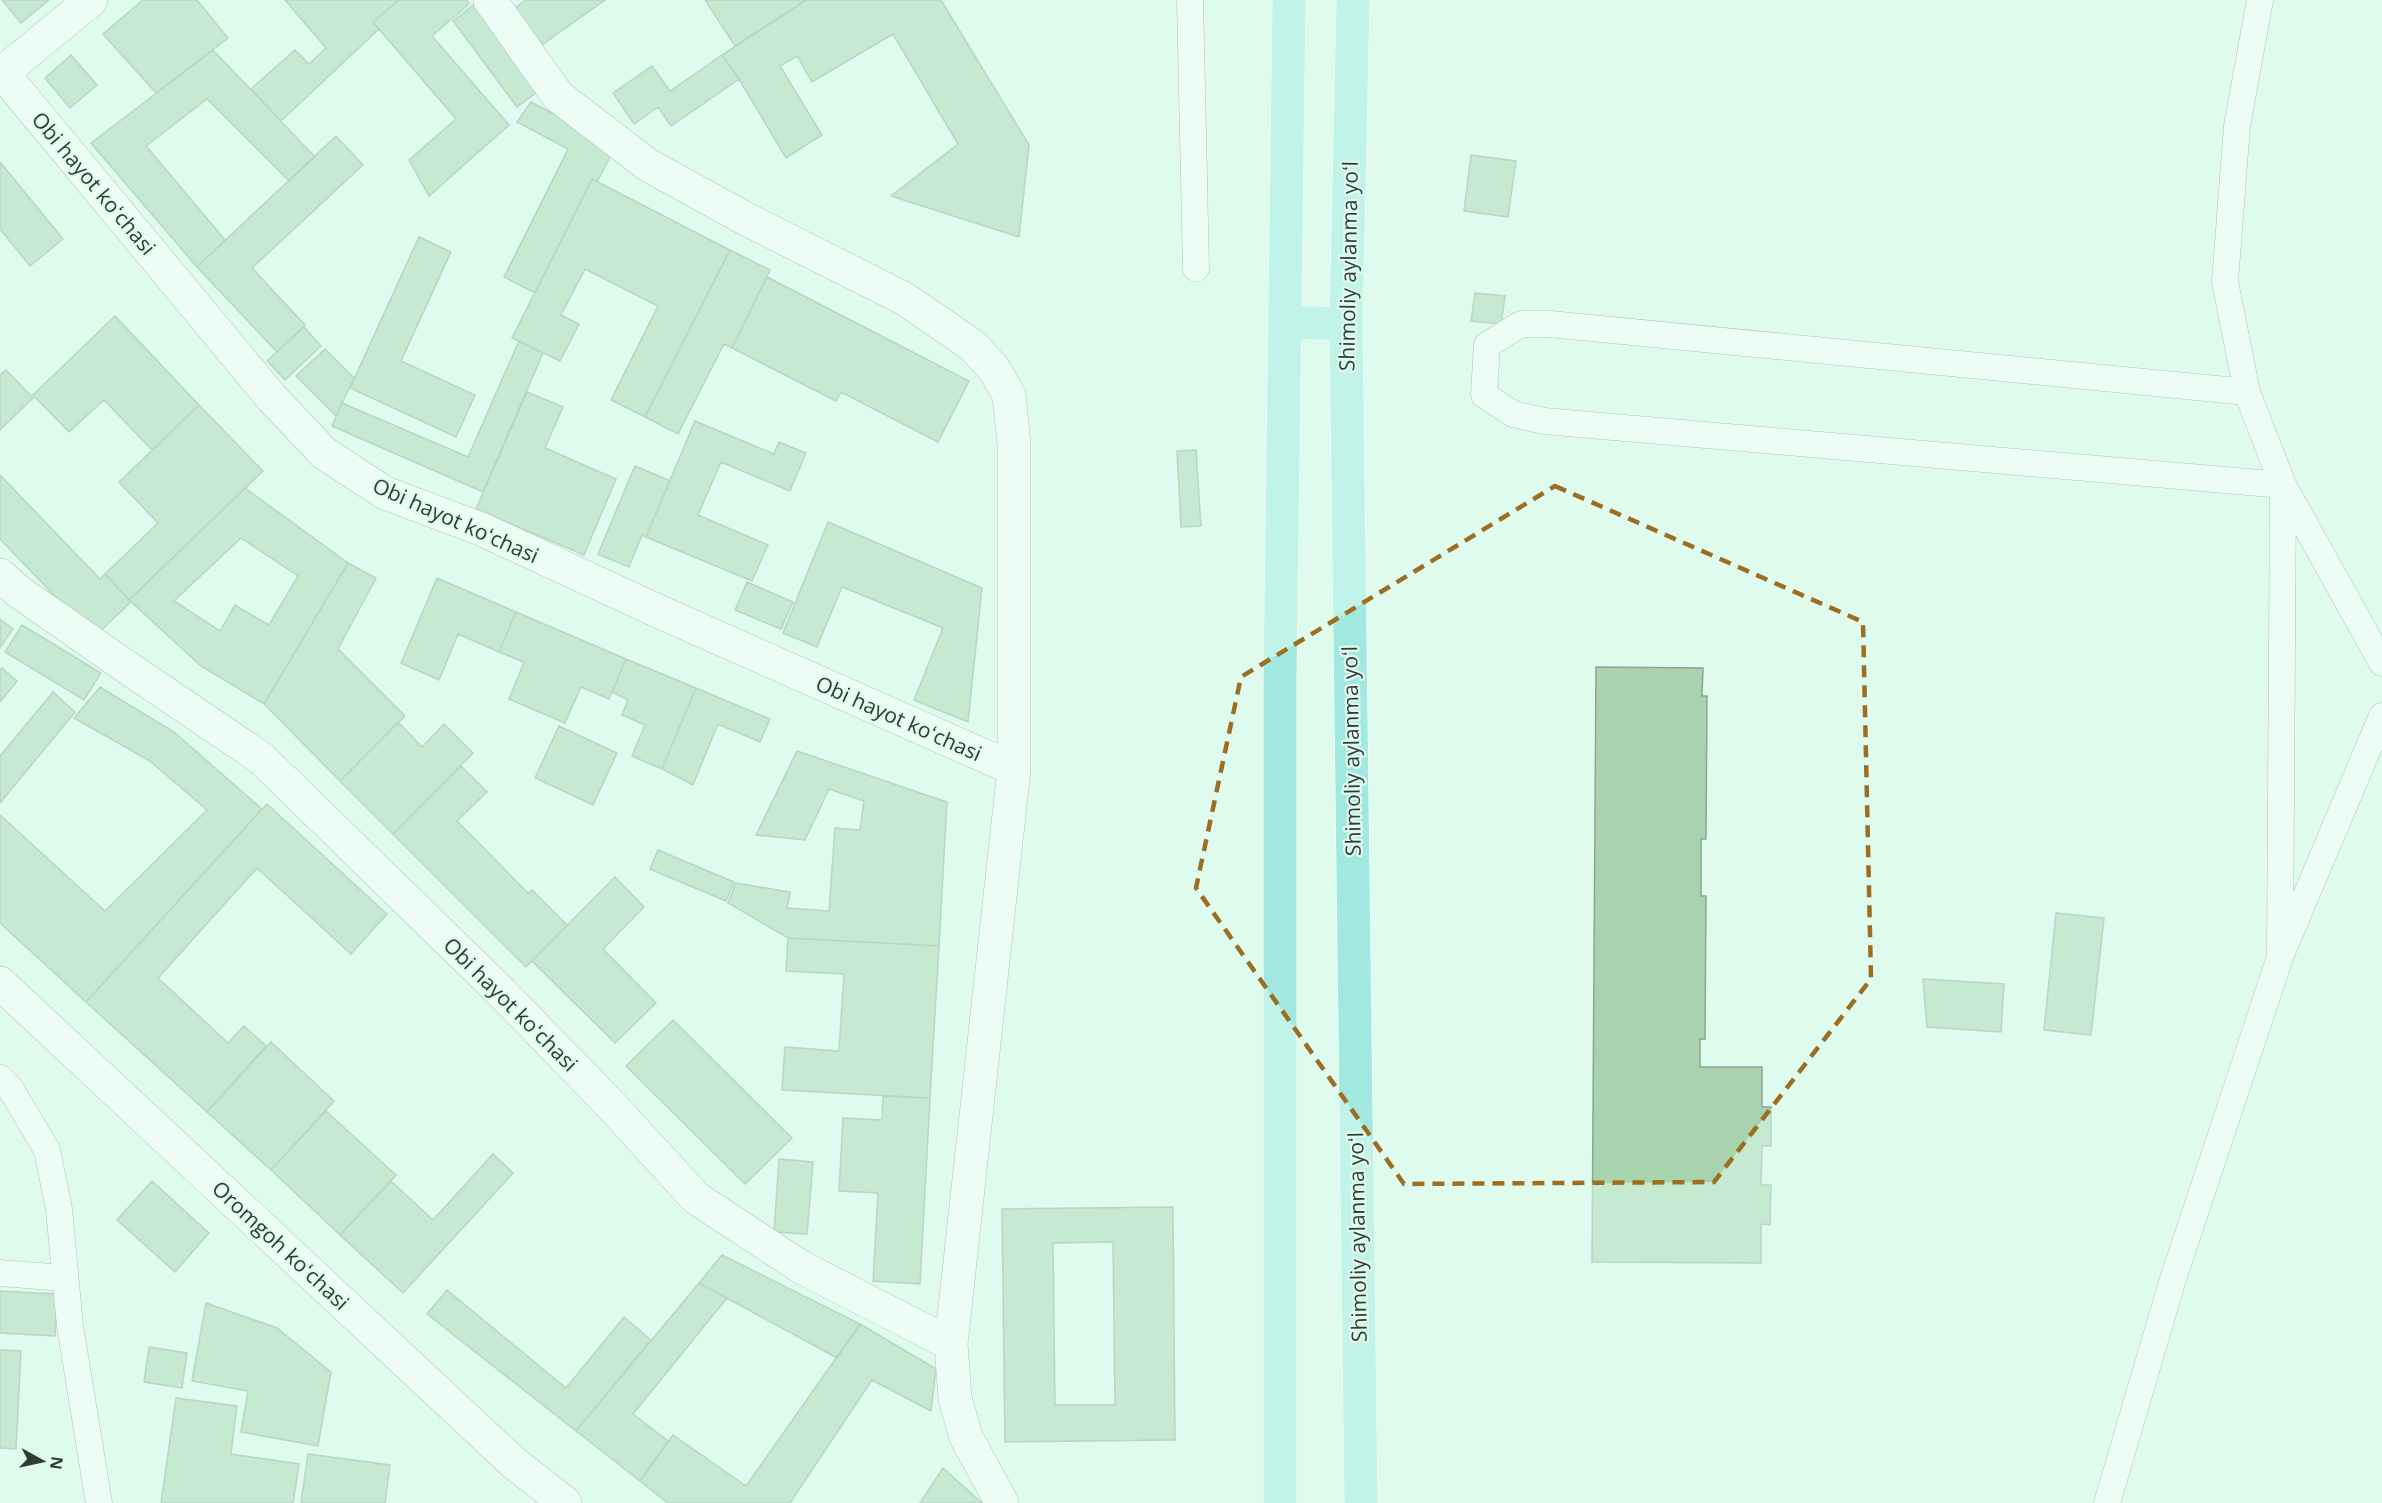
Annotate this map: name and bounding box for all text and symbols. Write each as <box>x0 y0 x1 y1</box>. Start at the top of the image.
street label: Obi hayot koʻchasi <box>26 106 162 260</box>
street label: Shimoliy aylanma yoʻl <box>1332 161 1364 371</box>
street label: Obi hayot koʻchasi <box>369 471 543 569</box>
street label: Shimoliy aylanma yoʻl <box>1335 646 1367 856</box>
street label: Obi hayot koʻchasi <box>812 669 986 767</box>
street label: Obi hayot koʻchasi <box>438 931 584 1077</box>
street label: Shimoliy aylanma yoʻl <box>1341 1132 1373 1342</box>
street label: Oromgoh koʻchasi <box>207 1174 355 1316</box>
north arrow <box>12 1431 72 1491</box>
text: N <box>45 1455 69 1471</box>

